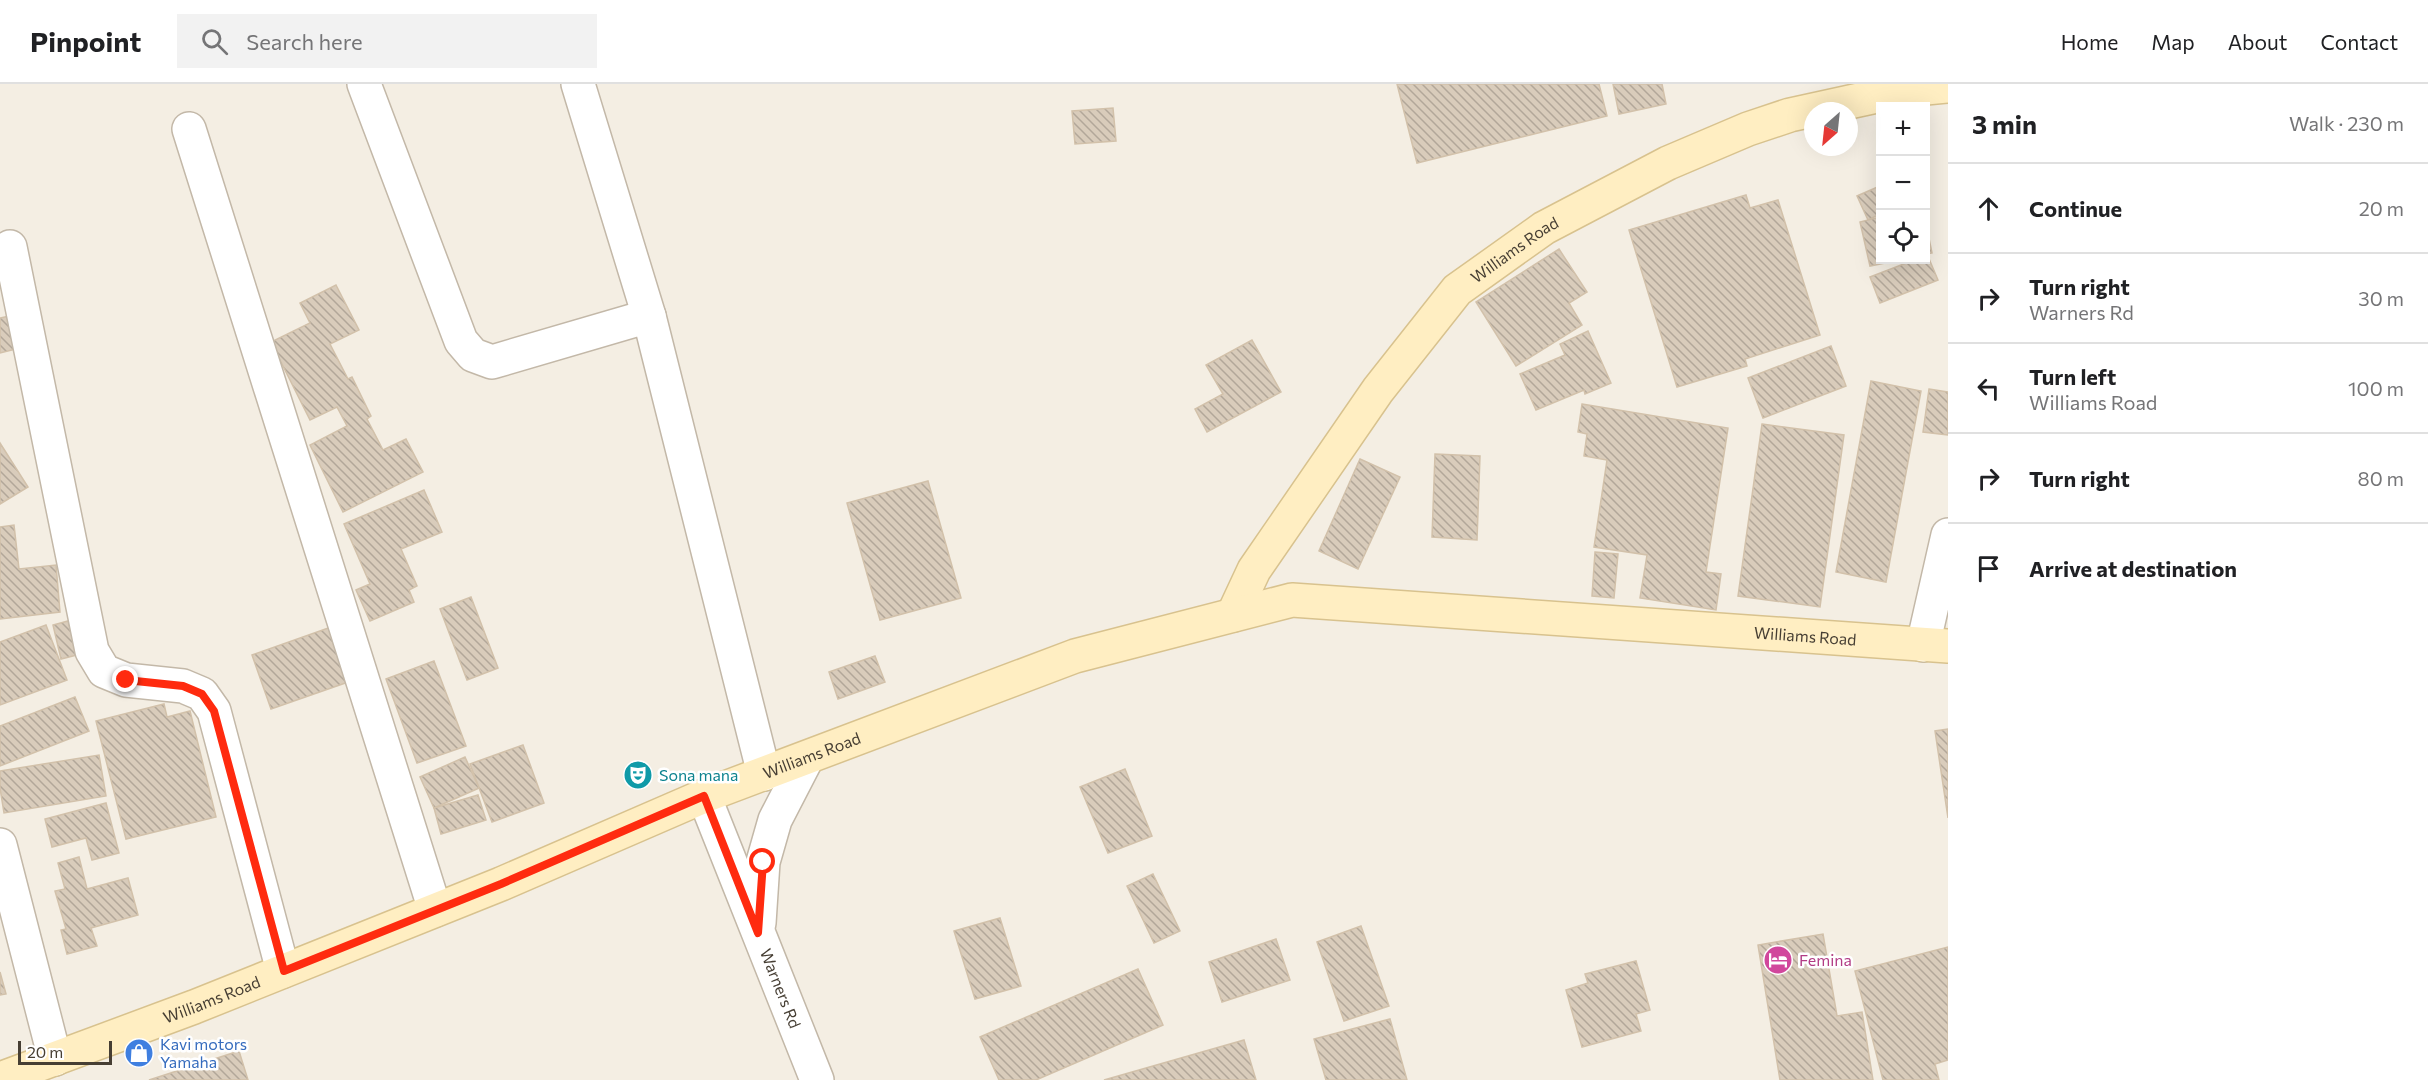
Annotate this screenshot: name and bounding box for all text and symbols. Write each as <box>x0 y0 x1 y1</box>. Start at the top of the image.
search box <box>177 14 597 68</box>
text: Pinpoint <box>30 24 141 58</box>
icon: search <box>198 25 231 58</box>
text: Search here <box>246 28 363 55</box>
text: Home <box>2061 29 2118 54</box>
text: Map <box>2151 29 2195 54</box>
text: About <box>2228 29 2287 54</box>
text: Contact <box>2320 29 2398 54</box>
north arrow <box>1804 102 1858 156</box>
map controls <box>1876 102 1930 264</box>
button: + <box>1876 102 1930 156</box>
text: 3 min <box>1972 108 2037 139</box>
text: Walk · 230 m <box>2289 111 2404 135</box>
button: − <box>1876 156 1930 210</box>
icon: ahead <box>1972 192 2005 225</box>
text: Continue <box>2029 195 2122 222</box>
text: 20 m <box>2359 196 2404 220</box>
button: locate <box>1876 210 1930 264</box>
street label: Williams Road <box>1467 212 1561 286</box>
text: Turn right <box>2029 273 2130 300</box>
icon: right <box>1972 282 2005 315</box>
text: 30 m <box>2358 286 2404 310</box>
text: Warners Rd <box>2029 300 2134 324</box>
text: Turn left <box>2029 363 2116 390</box>
icon: left <box>1972 372 2005 405</box>
text: 100 m <box>2348 376 2404 400</box>
text: Williams Road <box>2029 390 2157 414</box>
icon: right <box>1972 462 2005 495</box>
text: Turn right <box>2029 465 2130 492</box>
text: 80 m <box>2358 466 2404 490</box>
icon: arrive <box>1972 552 2005 585</box>
text: Arrive at destination <box>2029 555 2237 582</box>
street label: Williams Road <box>1753 622 1857 649</box>
route end <box>112 666 138 692</box>
street label: Williams Road <box>760 728 863 782</box>
theatre icon: Sona mana <box>622 759 654 791</box>
place label: Sona mana <box>659 765 738 784</box>
route start <box>749 848 775 874</box>
hotel icon: Femina <box>1762 944 1794 976</box>
street label: Warners Rd <box>757 946 805 1031</box>
place label: Femina <box>1799 950 1852 969</box>
street label: Williams Road <box>160 972 263 1027</box>
place label: Kavi motors Yamaha <box>160 1034 247 1071</box>
shop icon: Kavi motors Yamaha <box>123 1037 155 1069</box>
scale bar <box>18 1038 112 1066</box>
text: 20 m <box>27 1042 63 1061</box>

